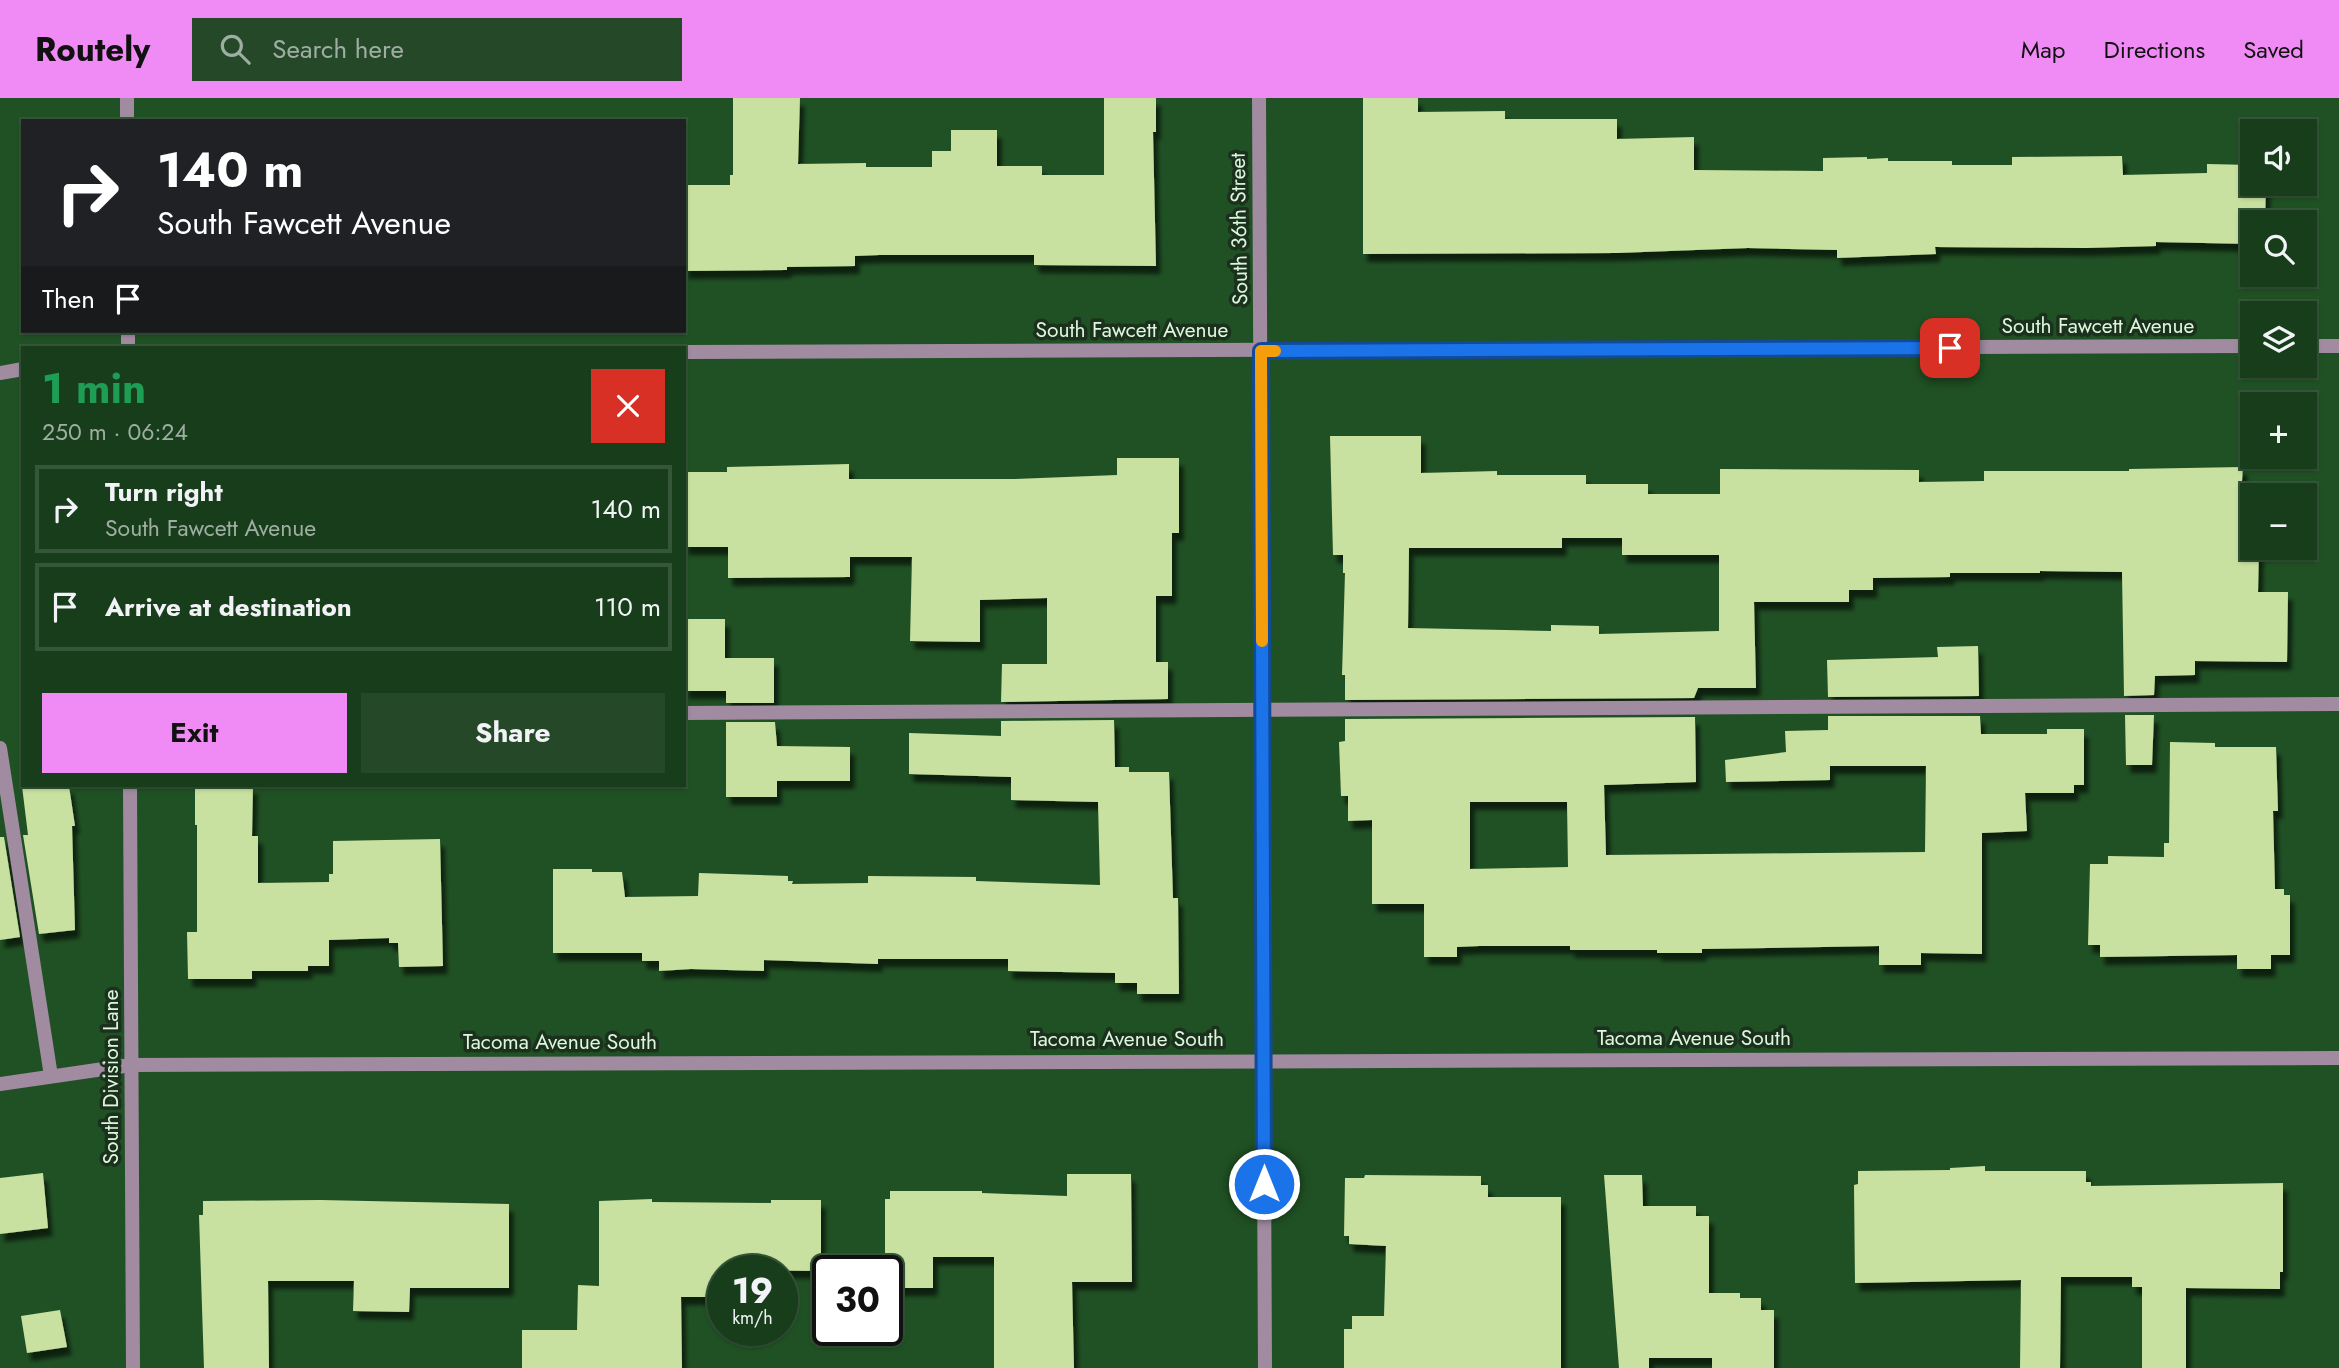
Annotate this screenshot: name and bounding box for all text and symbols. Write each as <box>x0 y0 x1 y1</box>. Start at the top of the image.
search box <box>192 18 682 81</box>
text: Routely <box>35 26 150 73</box>
icon: search <box>216 30 254 68</box>
text: Search here <box>272 30 404 68</box>
text: Map <box>2021 32 2066 67</box>
text: Directions <box>2104 32 2205 67</box>
text: Saved <box>2243 32 2304 67</box>
map controls <box>2240 119 2317 560</box>
button: sound <box>2240 119 2317 196</box>
text: 140 m <box>157 135 303 205</box>
icon: right <box>42 147 133 238</box>
street label: South 36th Street <box>1223 153 1255 305</box>
text: South Fawcett Avenue <box>157 200 451 246</box>
button: search <box>2240 210 2317 287</box>
text: Then <box>42 280 95 318</box>
icon: arrive <box>109 280 147 318</box>
button: layers <box>2240 301 2317 378</box>
street label: South Fawcett Avenue <box>2002 311 2195 341</box>
street label: South Fawcett Avenue <box>1036 315 1229 345</box>
pin <box>1920 318 1980 378</box>
icon: arrive <box>1931 329 1969 367</box>
text: 1 min <box>42 358 146 419</box>
button: close <box>591 369 665 443</box>
button: + <box>2240 392 2317 469</box>
text: 250 m · 06:24 <box>42 415 188 449</box>
text: Turn right <box>105 473 223 511</box>
button: − <box>2240 483 2317 560</box>
icon: right <box>46 490 84 528</box>
text: 140 m <box>590 490 661 528</box>
text: South Fawcett Avenue <box>105 511 316 545</box>
icon: arrive <box>46 588 84 626</box>
text: Arrive at destination <box>105 588 352 626</box>
text: 110 m <box>594 588 661 626</box>
button: Exit <box>42 693 347 773</box>
button: Share <box>361 693 665 773</box>
street label: South Division Lane <box>96 989 126 1164</box>
street label: Tacoma Avenue South <box>1597 1023 1791 1053</box>
street label: Tacoma Avenue South <box>1030 1024 1224 1054</box>
street label: Tacoma Avenue South <box>463 1027 657 1057</box>
position arrow <box>1227 1147 1301 1221</box>
speed limit sign: 30 <box>812 1255 903 1346</box>
text: 19 <box>732 1266 773 1316</box>
text: km/h <box>732 1305 773 1331</box>

